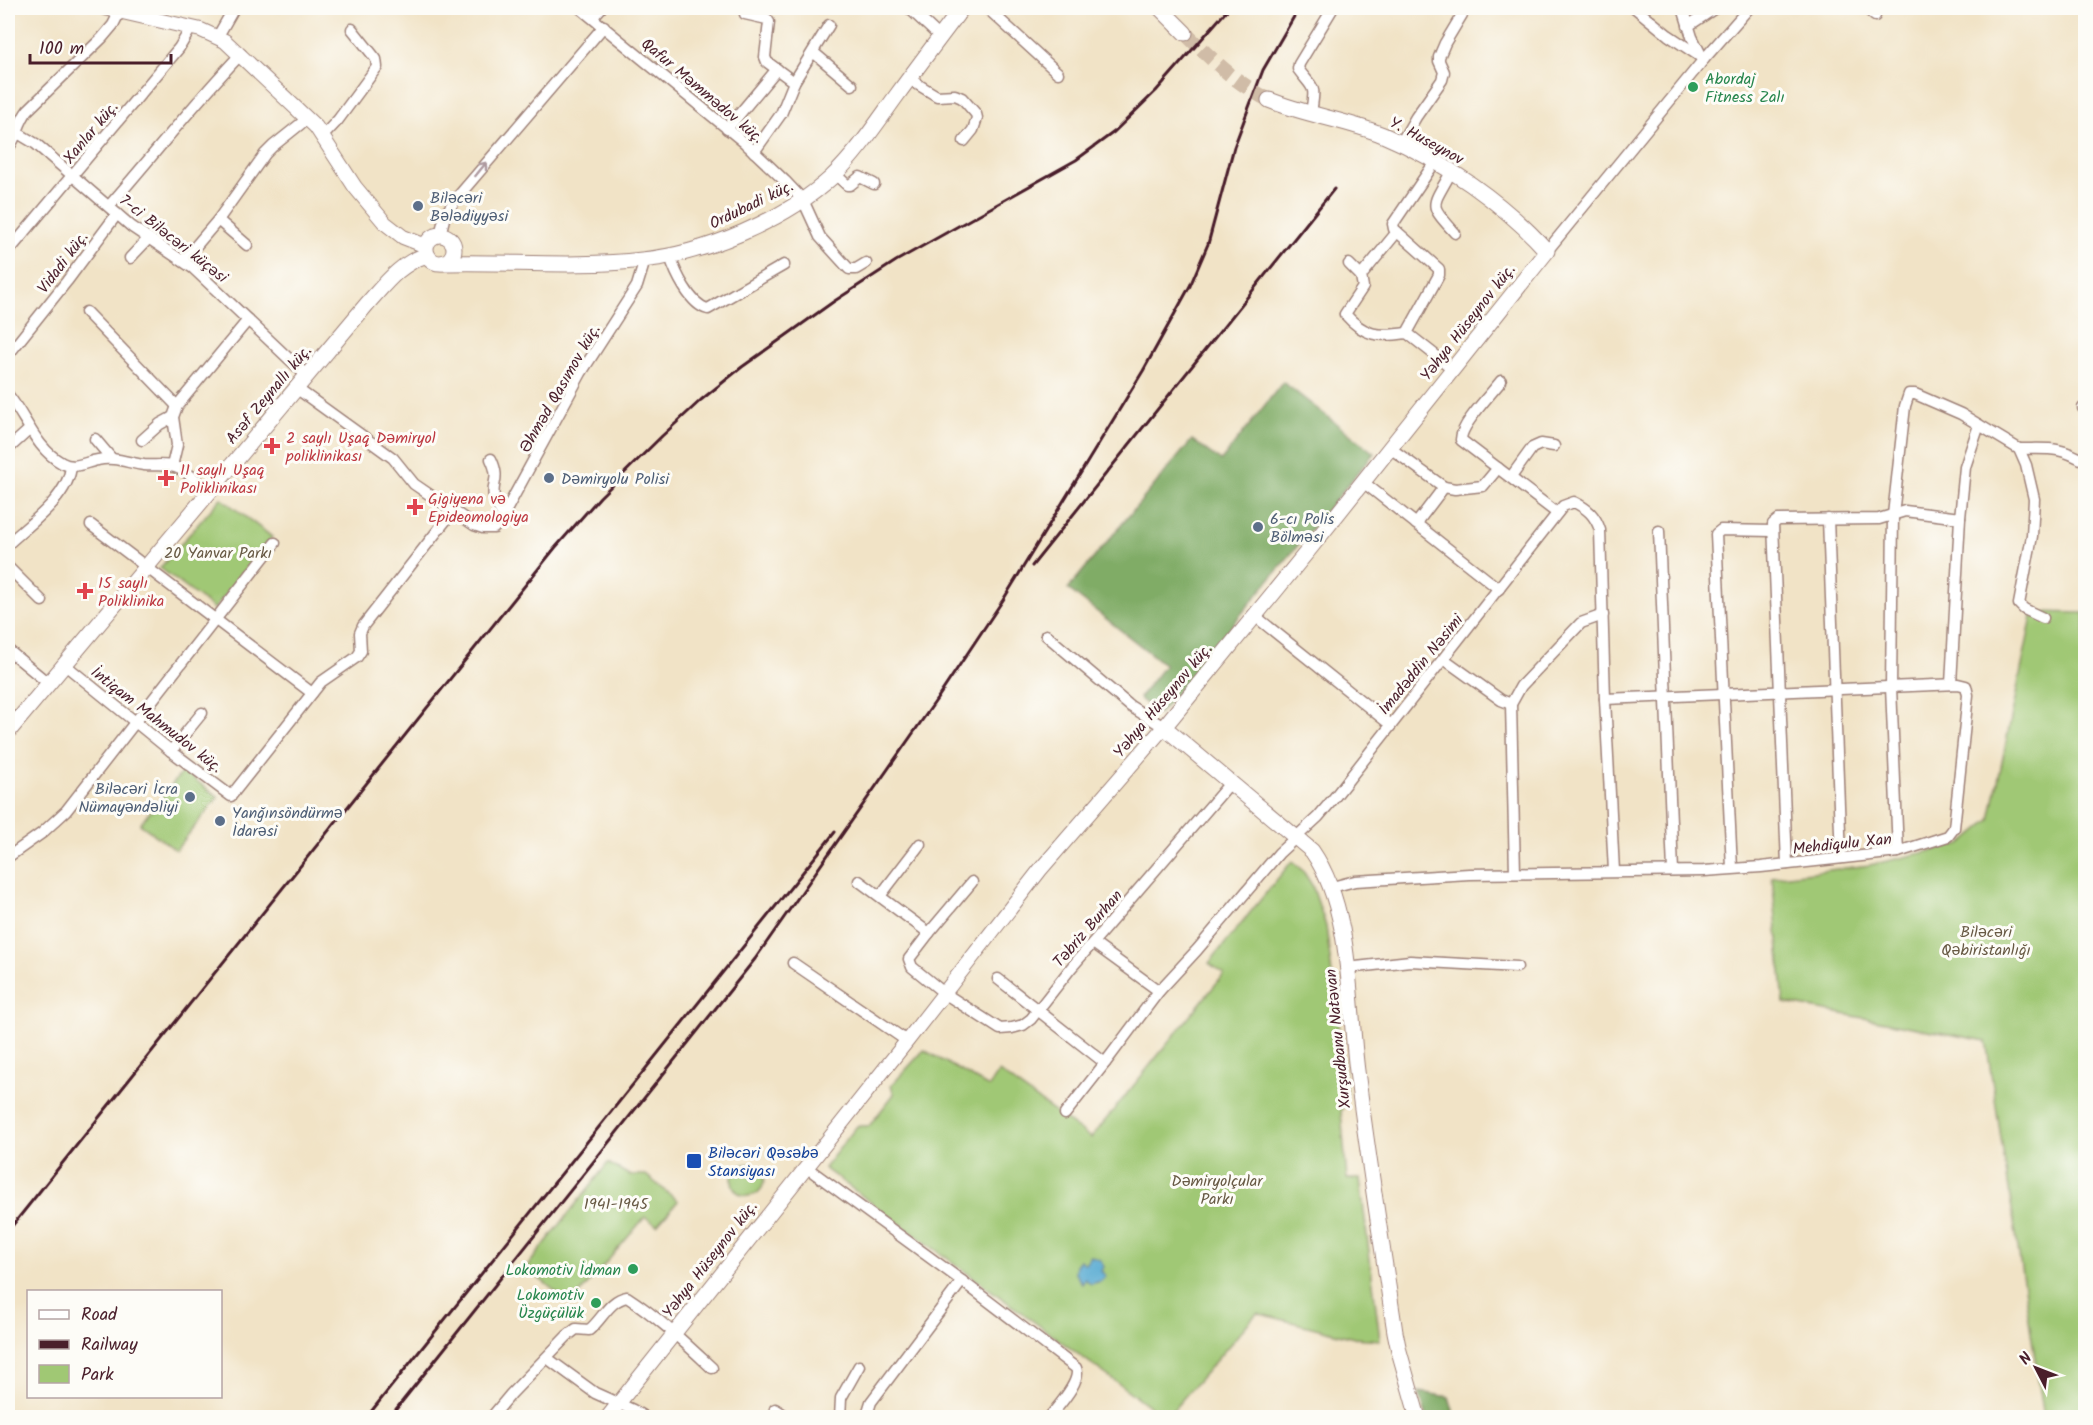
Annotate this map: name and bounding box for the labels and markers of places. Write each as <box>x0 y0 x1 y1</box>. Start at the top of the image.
place label: Abordaj Fitness Zalı <box>1705 67 1785 110</box>
marker: Abordaj Fitness Zalı <box>1686 80 1700 94</box>
place label: Biləcəri Bələdiyyəsi <box>430 186 509 229</box>
marker: Biləcəri Bələdiyyəsi <box>411 199 425 213</box>
place label: 2 saylı Uşaq Dəmiryol poliklinikası <box>285 426 436 469</box>
marker: 2 saylı Uşaq Dəmiryol poliklinikası <box>263 437 281 455</box>
place label: 11 saylı Uşaq Poliklinikası <box>180 458 264 501</box>
place label: Dəmiryolu Polisi <box>561 467 670 492</box>
marker: 11 saylı Uşaq Poliklinikası <box>157 469 175 487</box>
marker: Dəmiryolu Polisi <box>542 471 556 485</box>
place label: Gigiyena və Epideomologiya <box>428 487 529 530</box>
marker: Gigiyena və Epideomologiya <box>406 498 424 516</box>
place label: 6-cı Polis Bölməsi <box>1270 507 1335 550</box>
marker: 6-cı Polis Bölməsi <box>1251 520 1265 534</box>
place label: 15 saylı Poliklinika <box>98 571 164 614</box>
marker: 15 saylı Poliklinika <box>76 582 94 600</box>
place label: Biləcəri İcra Nümayəndəliyi <box>78 777 179 820</box>
marker: Biləcəri İcra Nümayəndəliyi <box>183 790 197 804</box>
place label: Yanğınsöndürmə İdarəsi <box>232 801 343 844</box>
marker: Yanğınsöndürmə İdarəsi <box>213 814 227 828</box>
place label: Biləcəri Qəsəbə Stansiyası <box>708 1141 819 1184</box>
marker: Biləcəri Qəsəbə Stansiyası <box>685 1152 703 1170</box>
place label: Lokomotiv İdman <box>505 1258 621 1283</box>
marker: Lokomotiv İdman <box>626 1262 640 1276</box>
place label: Lokomotiv Üzgüçülük <box>517 1283 584 1326</box>
marker: Lokomotiv Üzgüçülük <box>589 1296 603 1310</box>

